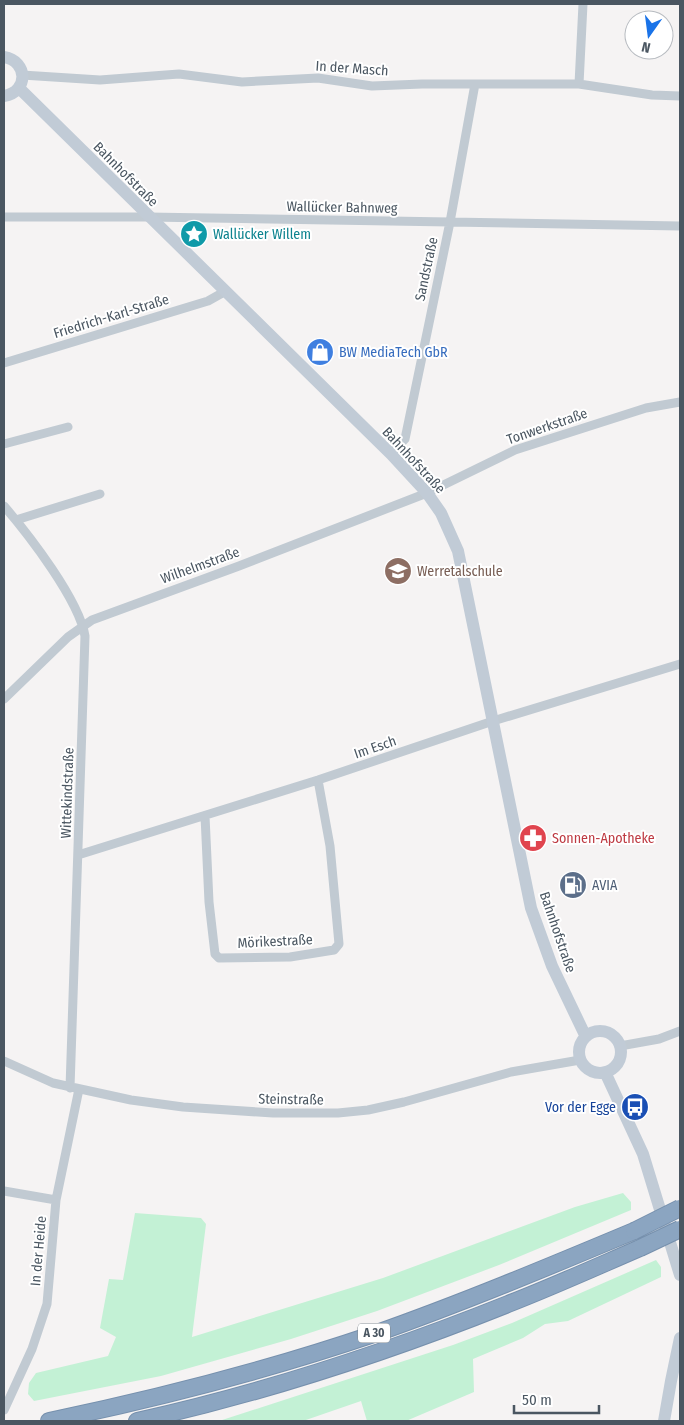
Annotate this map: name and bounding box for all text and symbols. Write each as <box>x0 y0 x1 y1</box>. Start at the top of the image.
north arrow <box>624 10 674 60</box>
text: N <box>640 38 652 56</box>
street label: In der Masch <box>315 57 389 80</box>
street label: Bahnhofstraße <box>90 138 162 210</box>
street label: Wallücker Bahnweg <box>286 198 398 217</box>
place icon: Wallücker Willem <box>179 219 209 249</box>
place label: Wallücker Willem <box>213 226 311 243</box>
street label: Sandstraße <box>411 235 442 303</box>
street label: Friedrich-Karl-Straße <box>51 291 171 342</box>
shop icon: BW MediaTech GbR <box>305 337 335 367</box>
place label: BW MediaTech GbR <box>339 344 448 361</box>
street label: Tonwerkstraße <box>505 405 590 448</box>
street label: Bahnhofstraße <box>379 424 449 497</box>
street label: Wilhelmstraße <box>158 543 242 588</box>
school or university icon: Werretalschule <box>383 556 413 586</box>
place label: Werretalschule <box>417 563 503 580</box>
street label: Im Esch <box>352 732 399 763</box>
street label: Wittekindstraße <box>57 747 78 839</box>
pharmacy icon: Sonnen-Apotheke <box>518 823 548 853</box>
place label: Sonnen-Apotheke <box>552 830 655 847</box>
fuel station icon: AVIA <box>558 870 588 900</box>
place label: AVIA <box>592 877 618 894</box>
street label: Bahnhofstraße <box>536 889 579 975</box>
street label: Mörikestraße <box>237 931 313 952</box>
street label: Steinstraße <box>258 1090 324 1109</box>
bus stop icon: Vor der Egge <box>620 1092 650 1122</box>
place label: Vor der Egge <box>545 1099 616 1116</box>
street label: In der Heide <box>27 1215 50 1287</box>
road number: A 30 <box>358 1324 390 1342</box>
scale bar <box>514 1382 599 1414</box>
text: 50 m <box>522 1391 552 1409</box>

